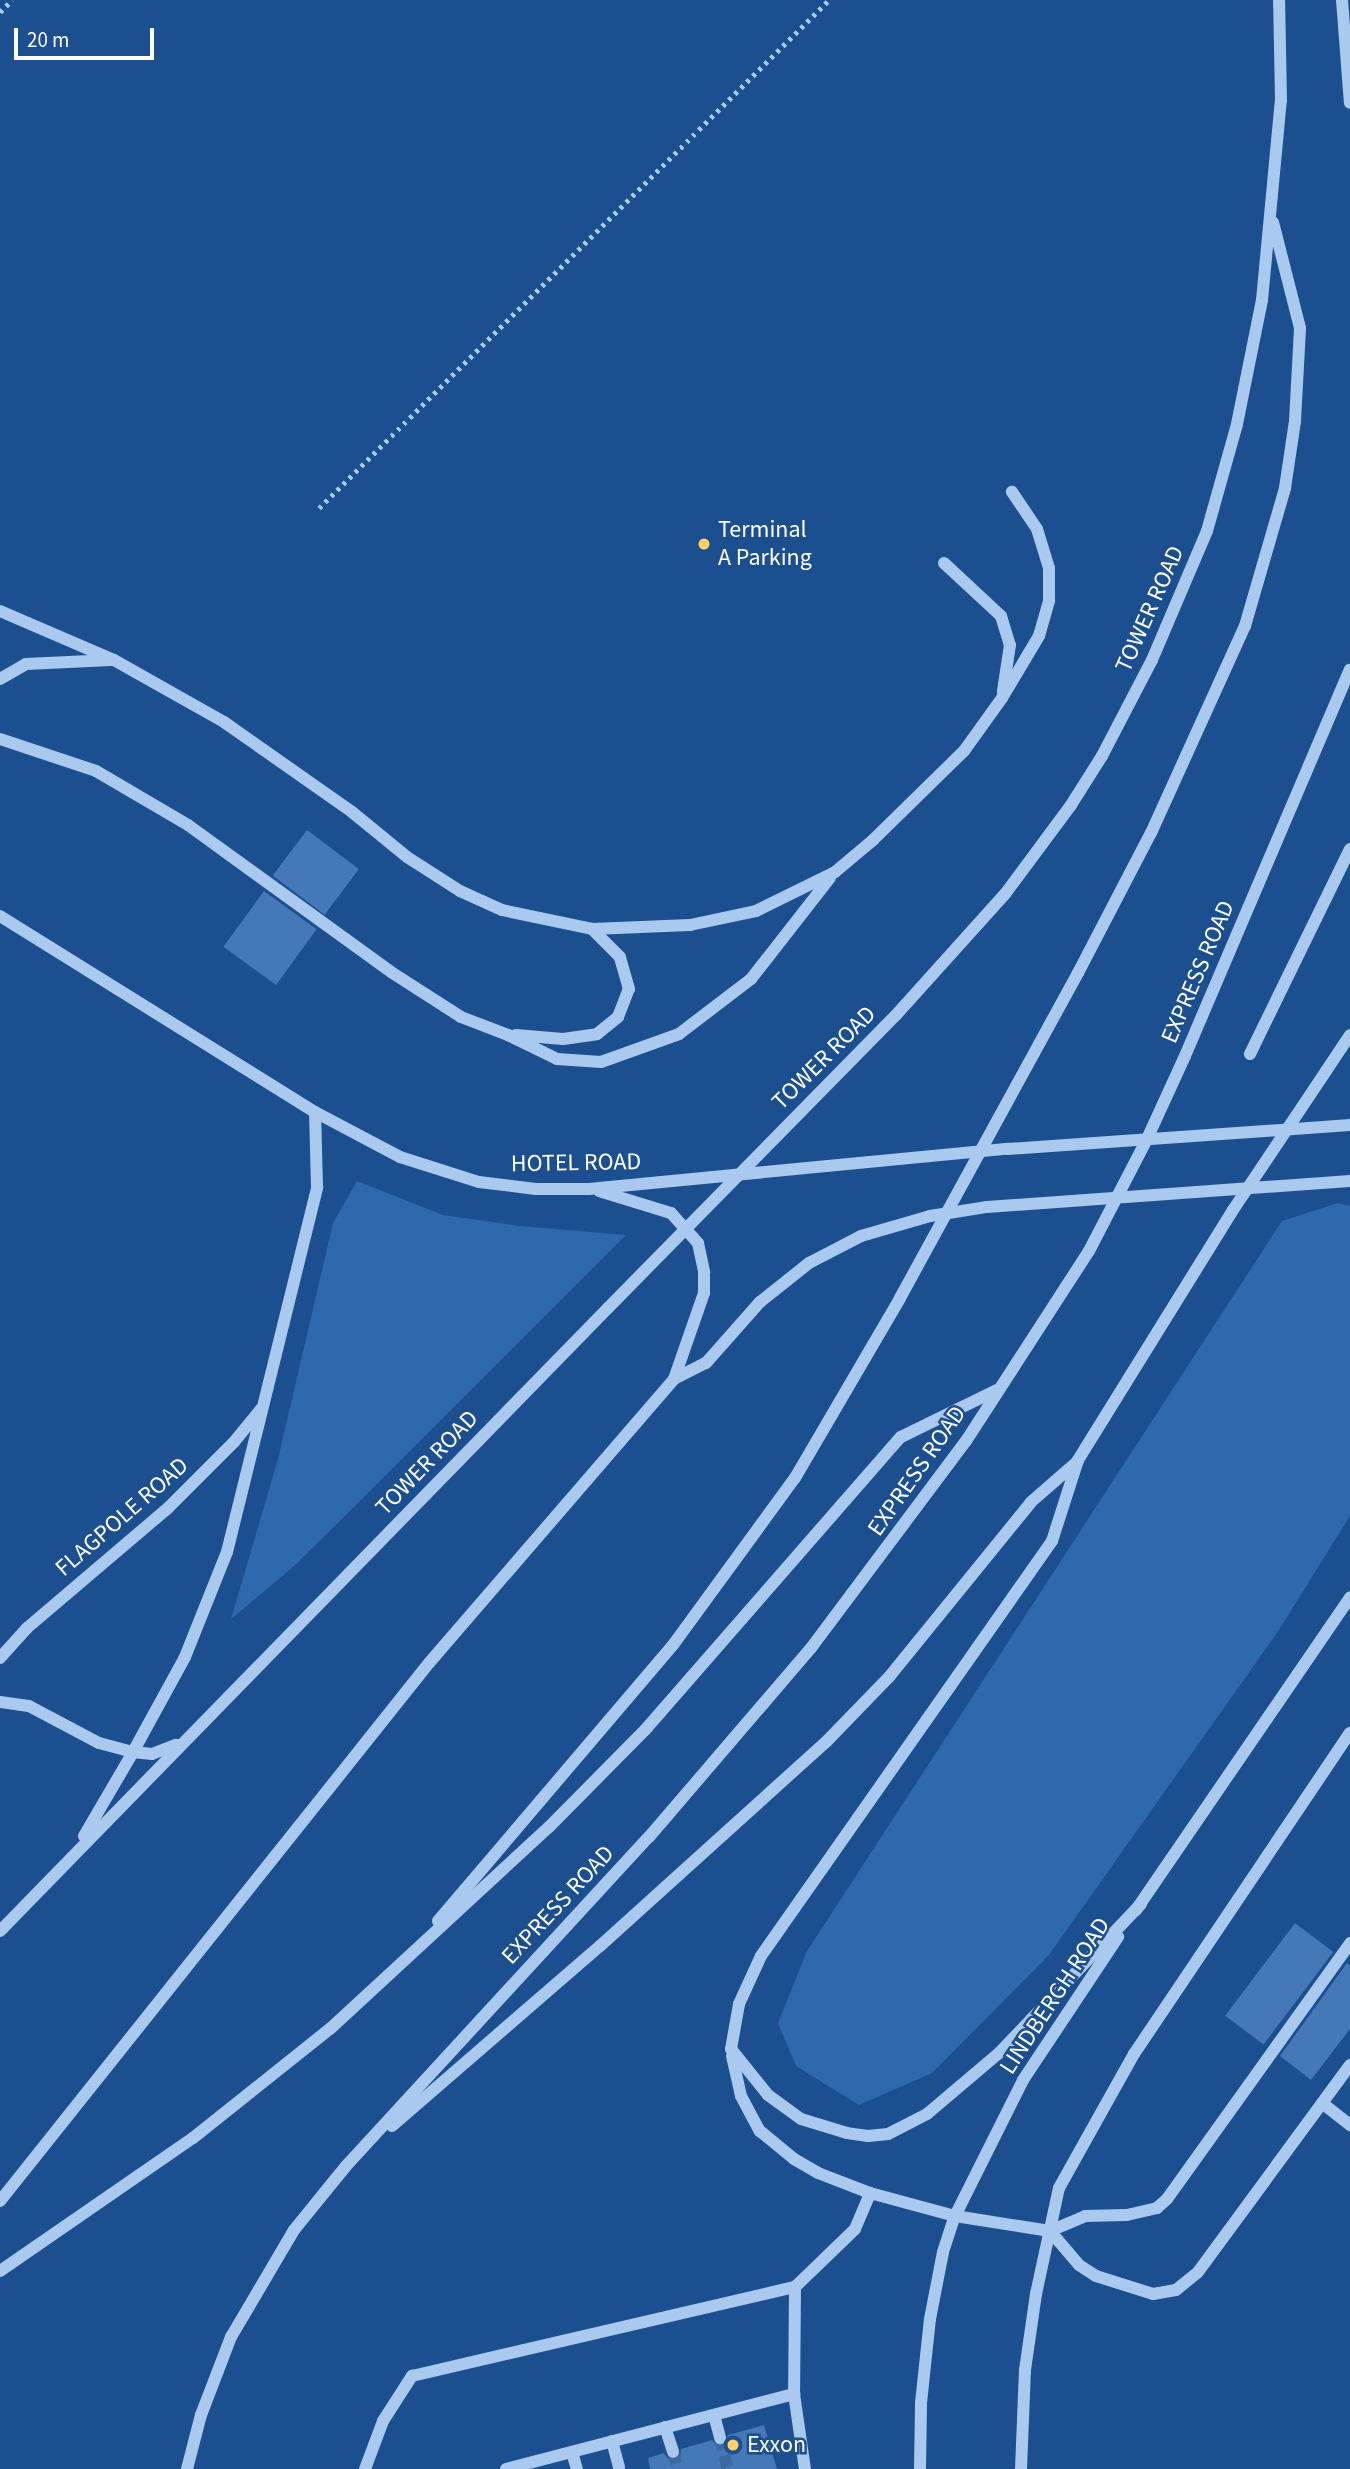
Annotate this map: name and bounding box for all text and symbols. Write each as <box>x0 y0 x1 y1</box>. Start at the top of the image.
scale bar <box>18 14 158 58</box>
text: 20 m <box>27 25 69 55</box>
place label: Terminal A Parking <box>718 516 812 572</box>
marker: Terminal A Parking <box>696 536 712 552</box>
street label: TOWER ROAD <box>1109 541 1191 677</box>
street label: EXPRESS ROAD <box>1155 896 1241 1048</box>
street label: TOWER ROAD <box>766 1000 882 1116</box>
street label: HOTEL ROAD <box>511 1147 641 1179</box>
street label: EXPRESS ROAD <box>862 1400 972 1542</box>
street label: TOWER ROAD <box>370 1404 484 1522</box>
street label: FLAGPOLE ROAD <box>50 1451 194 1583</box>
street label: EXPRESS ROAD <box>496 1840 620 1970</box>
street label: LINDBERGH ROAD <box>994 1912 1116 2080</box>
place label: Exxon <box>747 2431 806 2459</box>
marker: Exxon <box>725 2437 741 2453</box>

